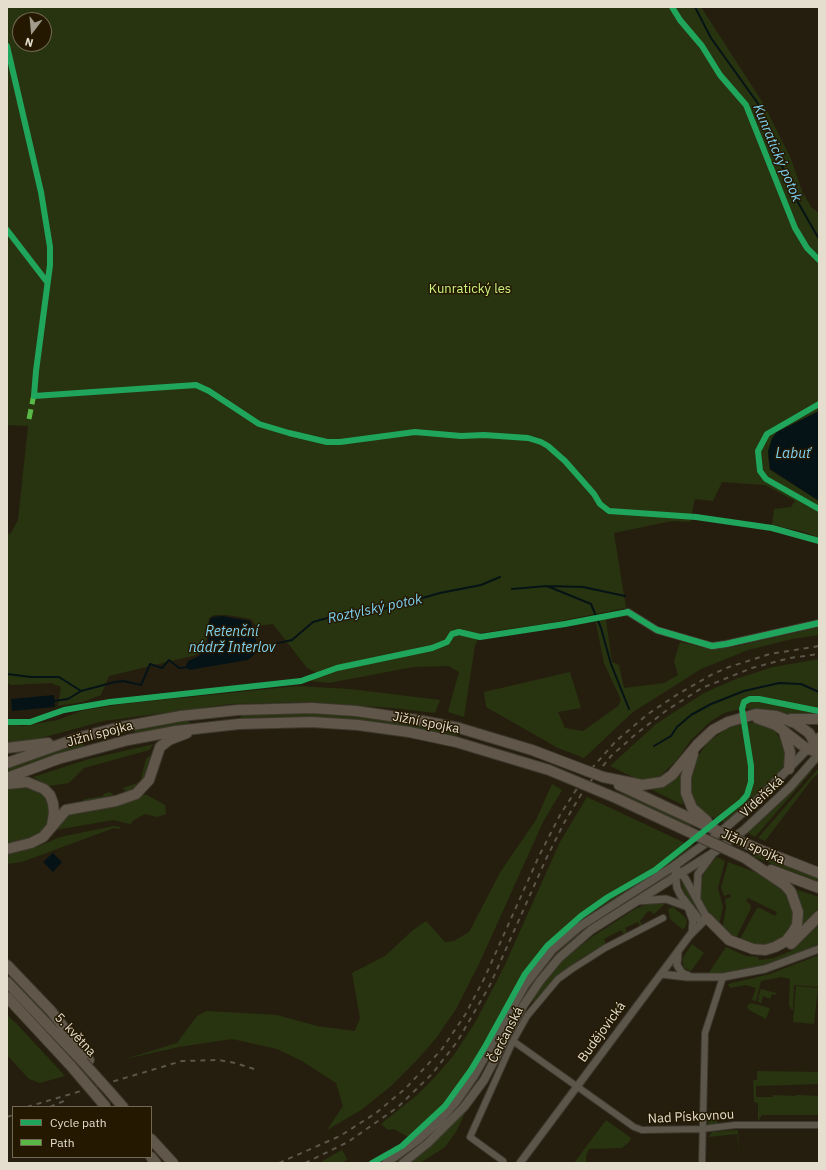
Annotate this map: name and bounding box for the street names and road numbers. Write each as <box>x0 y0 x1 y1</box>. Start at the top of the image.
street label: Jižní spojka <box>391 709 461 737</box>
street label: Jižní spojka <box>65 718 135 750</box>
street label: Vídeňská <box>737 773 787 821</box>
street label: Jižní spojka <box>719 826 787 868</box>
street label: Budějovická <box>575 999 629 1065</box>
street label: Čerčanská <box>485 1004 527 1066</box>
street label: 5. května <box>51 1010 99 1060</box>
street label: Nad Pískovnou <box>647 1107 735 1127</box>

